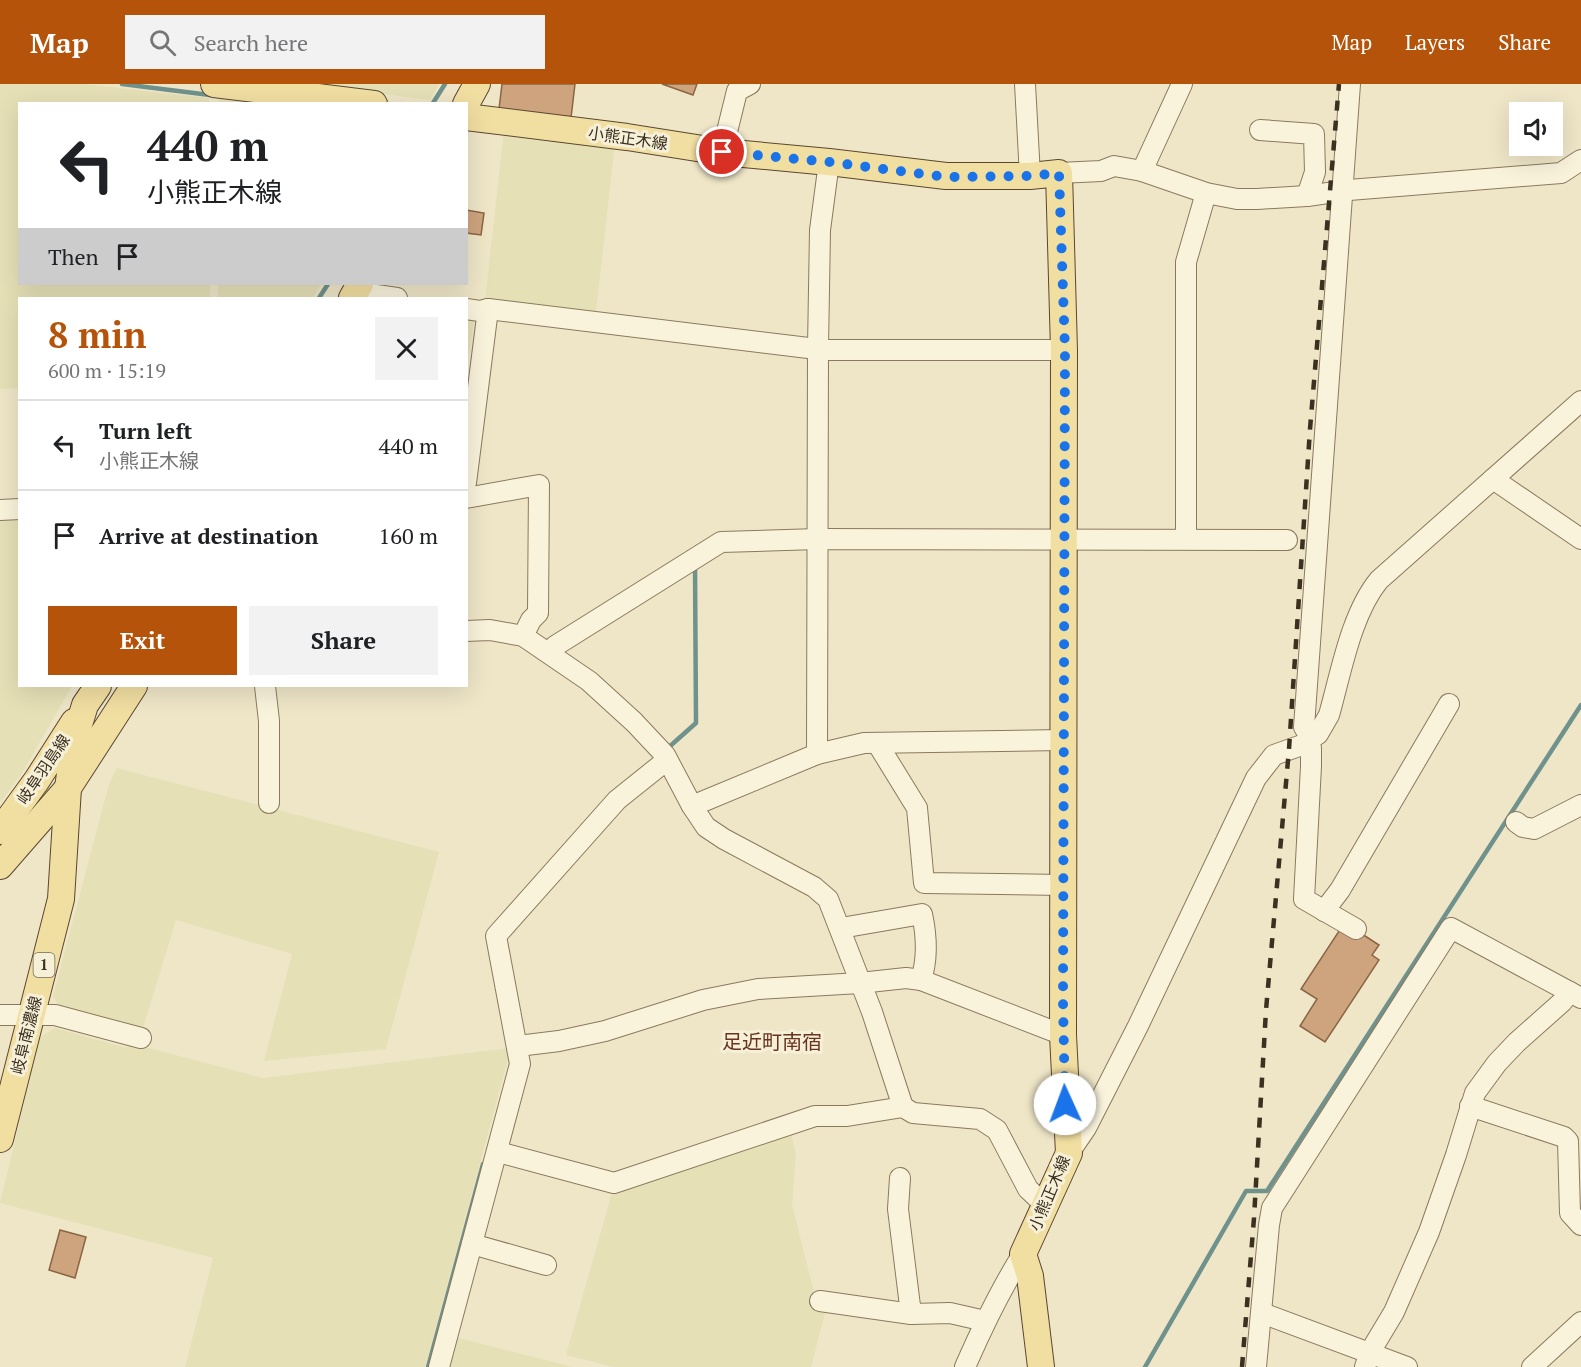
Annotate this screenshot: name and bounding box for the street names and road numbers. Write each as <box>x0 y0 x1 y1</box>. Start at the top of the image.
street label: 小熊正木線 <box>587 122 669 154</box>
street label: 岐阜羽島線 <box>12 730 74 808</box>
road number: 1 <box>34 953 54 977</box>
street label: 岐阜南濃線 <box>6 994 46 1076</box>
street label: 小熊正木線 <box>1023 1152 1075 1234</box>

